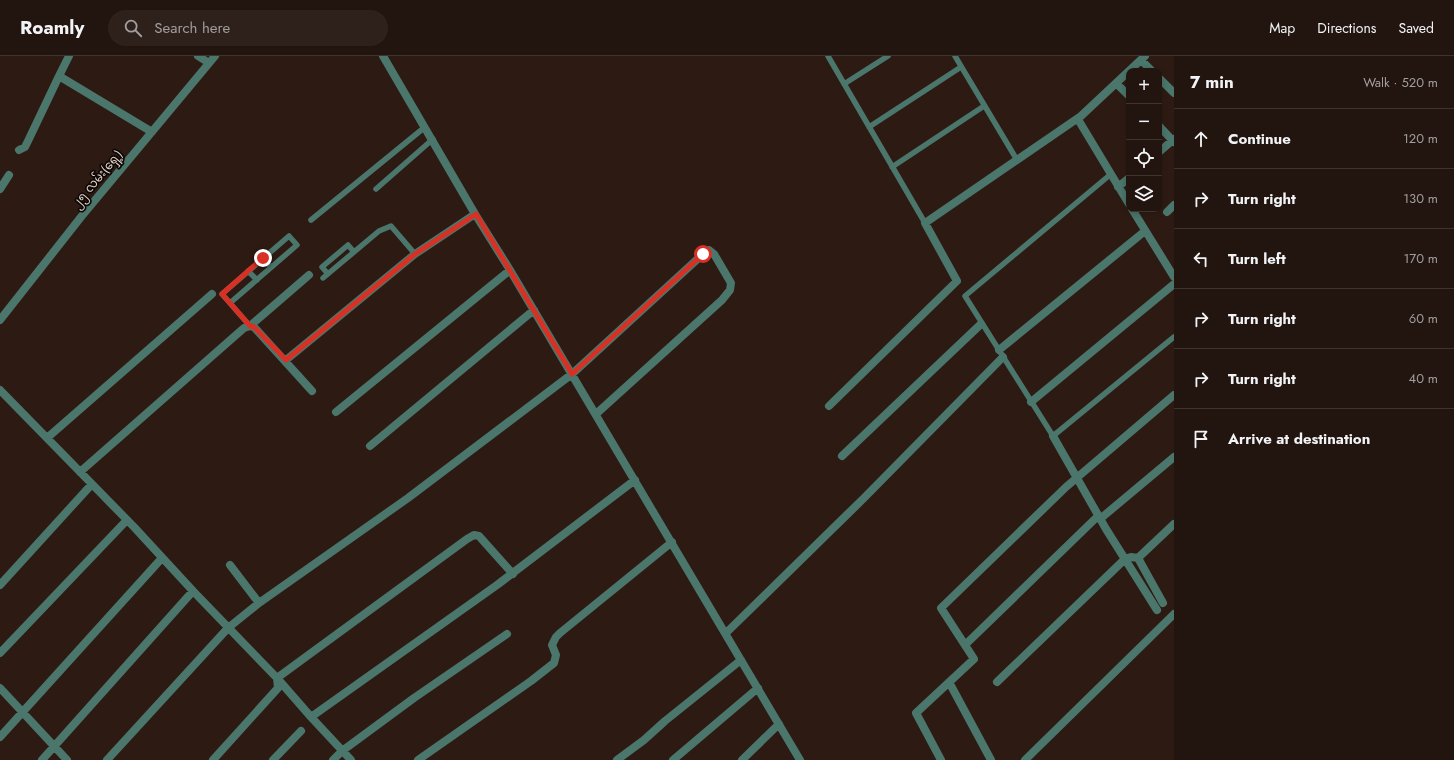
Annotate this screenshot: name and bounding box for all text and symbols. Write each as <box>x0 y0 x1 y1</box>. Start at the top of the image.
search box <box>108 10 388 46</box>
text: Roamly <box>20 14 84 41</box>
icon: search <box>122 17 144 39</box>
text: Search here <box>154 17 230 39</box>
text: Map <box>1269 18 1295 38</box>
text: Directions <box>1317 18 1377 38</box>
text: Saved <box>1399 18 1434 38</box>
map controls <box>1126 68 1162 212</box>
button: + <box>1126 68 1162 104</box>
text: 7 min <box>1190 70 1234 94</box>
text: Walk · 520 m <box>1363 73 1438 92</box>
button: − <box>1126 104 1162 140</box>
icon: ahead <box>1190 128 1212 150</box>
text: Continue <box>1228 128 1291 150</box>
text: 120 m <box>1403 129 1438 148</box>
button: locate <box>1126 140 1162 176</box>
street label: ၂၅ လမ်း(ရှေ့) <box>67 146 127 213</box>
button: layers <box>1126 176 1162 212</box>
icon: right <box>1190 188 1212 210</box>
text: Turn right <box>1228 188 1296 210</box>
text: 130 m <box>1403 189 1438 208</box>
route start <box>694 245 712 263</box>
icon: left <box>1190 248 1212 270</box>
text: Turn left <box>1228 248 1286 270</box>
route end <box>254 249 272 267</box>
text: 170 m <box>1403 249 1438 268</box>
icon: right <box>1190 308 1212 330</box>
text: Turn right <box>1228 308 1296 330</box>
text: 60 m <box>1409 309 1438 328</box>
icon: right <box>1190 368 1212 390</box>
text: Turn right <box>1228 368 1296 390</box>
text: 40 m <box>1409 369 1438 388</box>
icon: arrive <box>1190 428 1212 450</box>
text: Arrive at destination <box>1228 428 1370 450</box>

